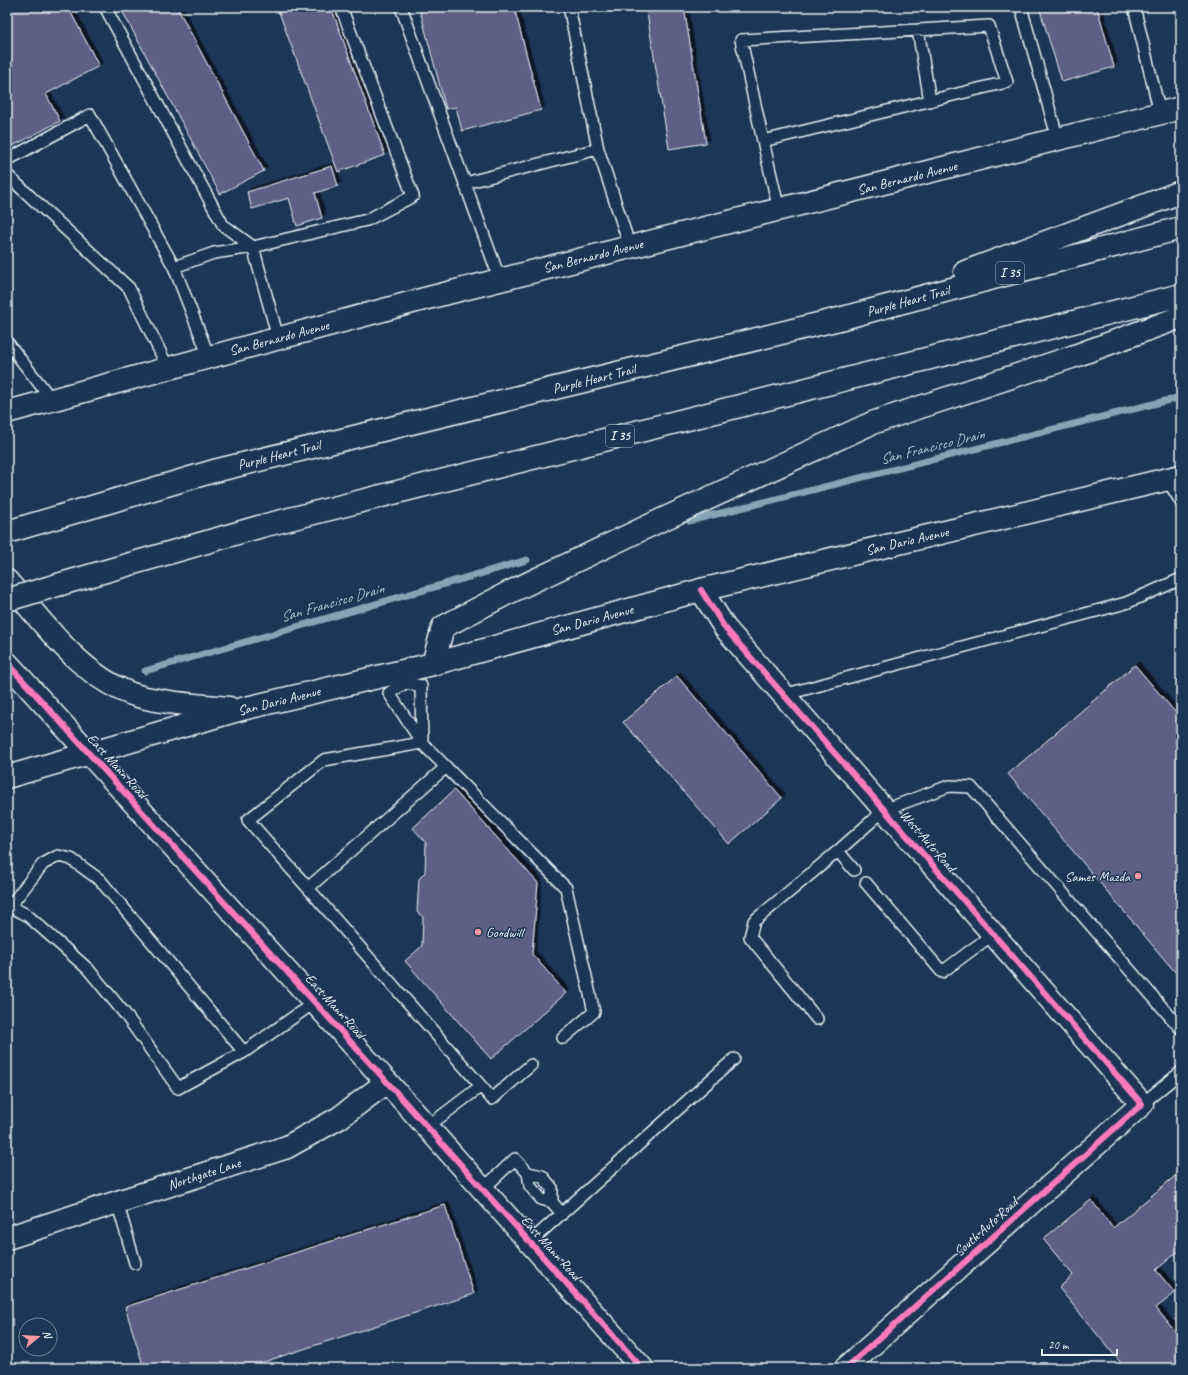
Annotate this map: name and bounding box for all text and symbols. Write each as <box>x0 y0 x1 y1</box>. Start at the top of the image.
street label: San Bernardo Avenue <box>855 157 960 199</box>
street label: San Bernardo Avenue <box>541 235 646 277</box>
road number: I 35 <box>996 262 1024 284</box>
street label: Purple Heart Trail <box>865 281 954 320</box>
street label: San Bernardo Avenue <box>227 316 332 359</box>
street label: Purple Heart Trail <box>551 360 640 397</box>
road number: I 35 <box>606 425 634 447</box>
water label: San Francisco Drain <box>878 425 987 469</box>
street label: Purple Heart Trail <box>236 436 325 473</box>
street label: San Dario Avenue <box>864 523 951 559</box>
water label: San Francisco Drain <box>278 579 387 627</box>
street label: San Dario Avenue <box>549 600 636 639</box>
street label: San Dario Avenue <box>236 682 323 719</box>
street label: East Mann Road <box>83 730 152 804</box>
street label: West Auto Road <box>897 807 961 877</box>
place label: Sames Mazda <box>1065 868 1131 885</box>
marker: Sames Mazda <box>1133 871 1143 881</box>
place label: Goodwill <box>486 924 525 941</box>
marker: Goodwill <box>473 927 483 937</box>
street label: East Mann Road <box>301 970 370 1044</box>
street label: Northgate Lane <box>165 1154 244 1194</box>
street label: South Auto Road <box>951 1192 1023 1260</box>
street label: East Mann Road <box>517 1212 586 1286</box>
north arrow <box>18 1317 58 1357</box>
text: N <box>40 1329 56 1341</box>
scale bar <box>1042 1331 1117 1357</box>
text: 20 m <box>1048 1337 1070 1353</box>

